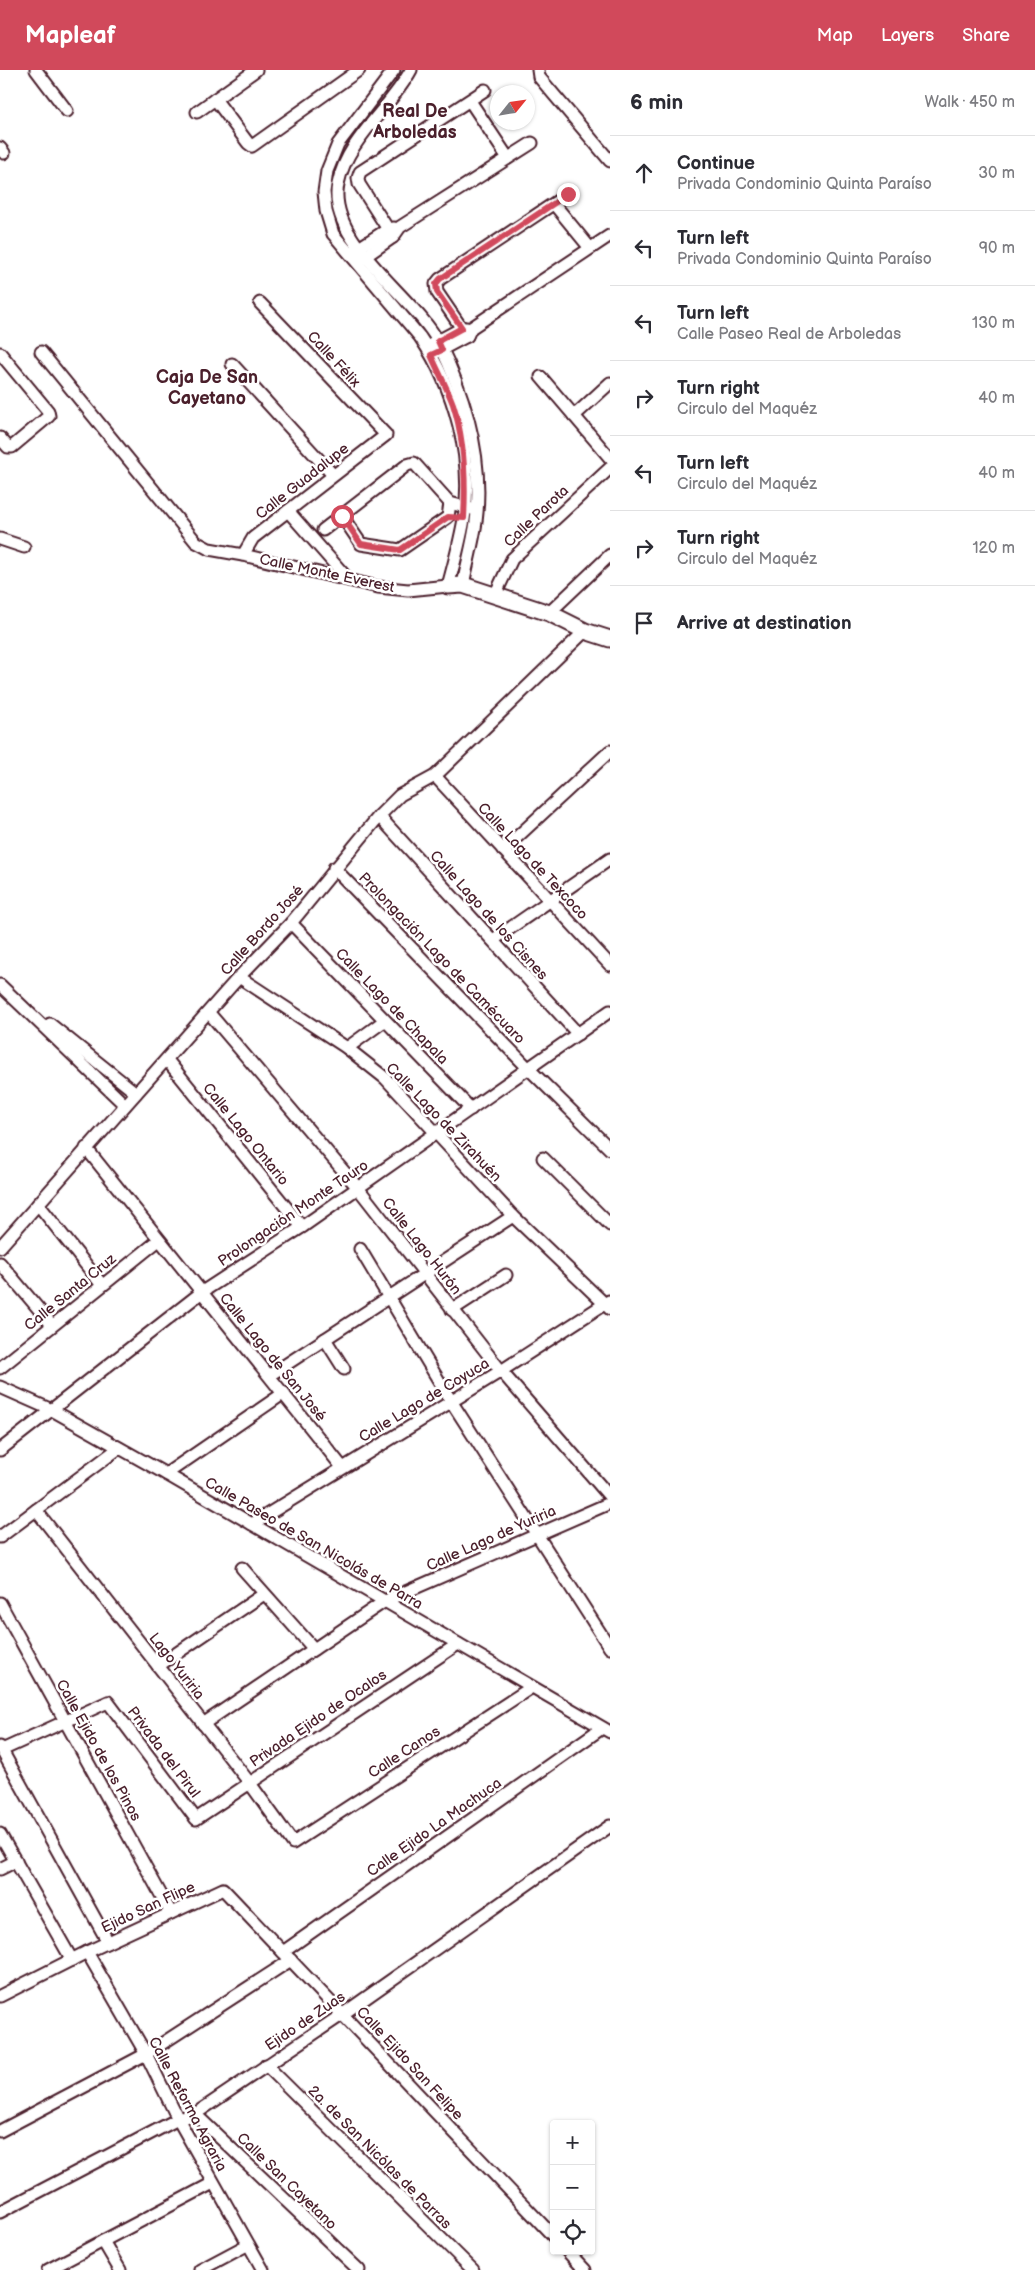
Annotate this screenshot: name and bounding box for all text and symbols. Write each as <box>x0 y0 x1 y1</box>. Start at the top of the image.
text: Mapleaf <box>25 21 116 50</box>
text: Map <box>817 25 853 46</box>
text: Layers <box>881 25 934 46</box>
text: Share <box>962 25 1010 46</box>
north arrow <box>490 85 535 130</box>
text: 6 min <box>630 90 683 115</box>
text: Walk · 450 m <box>925 93 1015 112</box>
district label: Real De Arboledas <box>372 101 457 143</box>
text: Continue <box>677 152 755 175</box>
icon: ahead <box>630 159 658 187</box>
text: 30 m <box>978 164 1015 183</box>
text: Privada Condominio Quinta Paraíso <box>677 175 932 194</box>
route end <box>557 183 580 206</box>
text: Turn left <box>677 227 749 250</box>
icon: left <box>630 234 658 262</box>
text: 90 m <box>979 239 1015 258</box>
text: Privada Condominio Quinta Paraíso <box>677 250 932 269</box>
text: Turn left <box>677 302 749 325</box>
icon: left <box>630 309 658 337</box>
text: 130 m <box>972 314 1015 333</box>
text: Calle Paseo Real de Arboledas <box>677 325 901 344</box>
street label: Calle Félix <box>303 327 364 391</box>
district label: Caja De San Cayetano <box>156 367 258 409</box>
text: Turn right <box>677 377 760 400</box>
icon: right <box>630 384 658 412</box>
text: 40 m <box>978 389 1015 408</box>
text: Circulo del Maquéz <box>677 400 817 419</box>
street label: Calle Guadalupe <box>252 439 353 524</box>
text: Turn left <box>677 452 749 475</box>
icon: left <box>630 459 658 487</box>
text: 40 m <box>978 464 1015 483</box>
text: Circulo del Maquéz <box>677 475 817 494</box>
street label: Calle Parota <box>500 481 573 551</box>
route start <box>331 505 354 528</box>
text: Turn right <box>677 527 760 550</box>
icon: right <box>630 534 658 562</box>
text: 120 m <box>972 539 1015 558</box>
street label: Calle Monte Everest <box>258 550 397 597</box>
text: Circulo del Maquéz <box>677 550 817 569</box>
icon: arrive <box>630 609 658 637</box>
text: Arrive at destination <box>677 612 852 635</box>
street label: Calle Lago de Texcoco <box>473 799 592 924</box>
street label: Calle Lago de los Cisnes <box>425 847 552 984</box>
street label: Prolongación Lago de Camécuaro <box>354 868 529 1048</box>
street label: Calle Bordo José <box>217 881 308 980</box>
street label: Calle Lago de Chapala <box>331 944 452 1069</box>
street label: Calle Lago de Zirahuén <box>382 1059 506 1186</box>
street label: Calle Lago Ontario <box>198 1079 293 1189</box>
street label: Prolongación Monte Tauro <box>214 1156 372 1271</box>
street label: Calle Lago Hurón <box>378 1194 465 1299</box>
street label: Calle Santa Cruz <box>21 1249 121 1335</box>
street label: Calle Lago de San José <box>215 1289 330 1425</box>
street label: Calle Lago de Coyuca <box>356 1354 493 1447</box>
street label: Calle Paseo de San Nicolás de Parra <box>201 1473 426 1614</box>
street label: Calle Lago de Yuriria <box>423 1501 559 1576</box>
street label: Lago Yuriria <box>145 1629 209 1704</box>
street label: Privada Ejido de Ocalos <box>246 1665 391 1771</box>
street label: Calle Ejido de los Pinos <box>52 1676 146 1825</box>
street label: Privada del Pirul <box>123 1703 204 1802</box>
street label: Calle Canos <box>365 1722 444 1783</box>
street label: Calle Ejido La Machuca <box>363 1774 505 1881</box>
street label: Ejido San Flipe <box>98 1877 198 1937</box>
street label: Ejido de Zuas <box>261 1987 350 2055</box>
street label: Calle Ejido San Felipe <box>352 2003 467 2124</box>
street label: Calle Reforma Agraria <box>144 2034 231 2175</box>
street label: 2a. de San Nicólas de Parras <box>304 2082 456 2234</box>
map controls <box>550 2120 595 2255</box>
button: + <box>550 2120 595 2165</box>
street label: Calle San Cayetano <box>233 2129 341 2234</box>
button: − <box>550 2165 595 2210</box>
button: locate <box>550 2210 595 2255</box>

